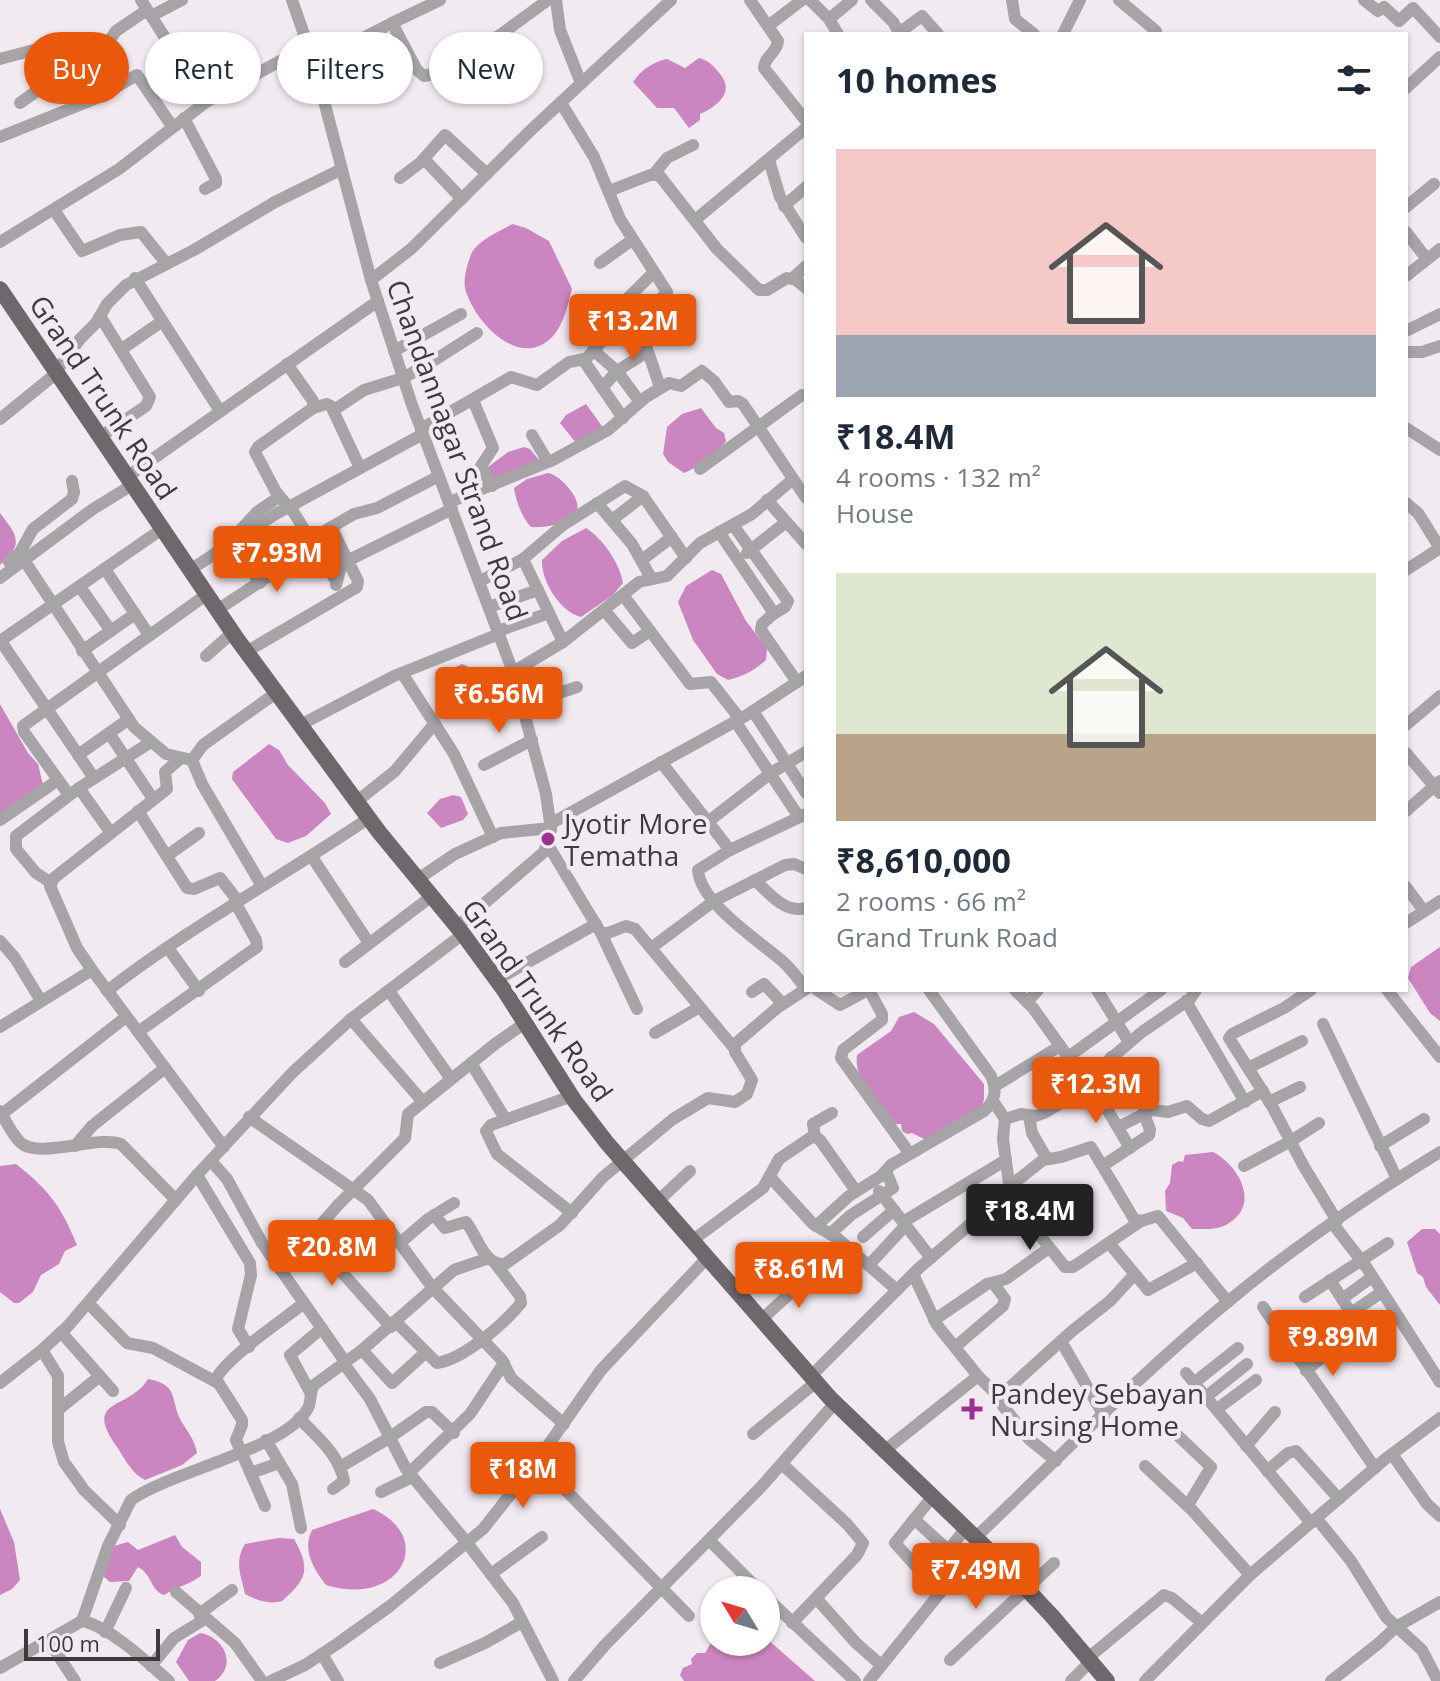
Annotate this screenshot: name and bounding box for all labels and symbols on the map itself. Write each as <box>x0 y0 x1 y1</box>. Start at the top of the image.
street label: Chandannagar Strand Road <box>379 274 537 626</box>
street label: Grand Trunk Road <box>21 287 187 507</box>
pin: ₹13.2M <box>568 294 698 362</box>
pin: ₹7.93M <box>212 526 342 594</box>
pin: ₹6.56M <box>434 667 564 735</box>
place label: Jyotir More Tematha <box>561 804 707 874</box>
marker: Jyotir More Tematha <box>539 830 557 848</box>
street label: Grand Trunk Road <box>454 891 622 1109</box>
pin: ₹12.3M <box>1031 1057 1161 1125</box>
pin: ₹18.4M <box>965 1184 1095 1252</box>
pin: ₹20.8M <box>267 1220 397 1288</box>
pin: ₹8.61M <box>734 1242 864 1310</box>
pin: ₹9.89M <box>1268 1310 1398 1378</box>
place label: Pandey Sebayan Nursing Home <box>990 1374 1204 1444</box>
marker: Pandey Sebayan Nursing Home <box>961 1398 983 1420</box>
pin: ₹18M <box>476 1442 570 1510</box>
pin: ₹7.49M <box>911 1543 1041 1611</box>
north arrow <box>700 1576 780 1656</box>
scale bar <box>24 1625 160 1661</box>

